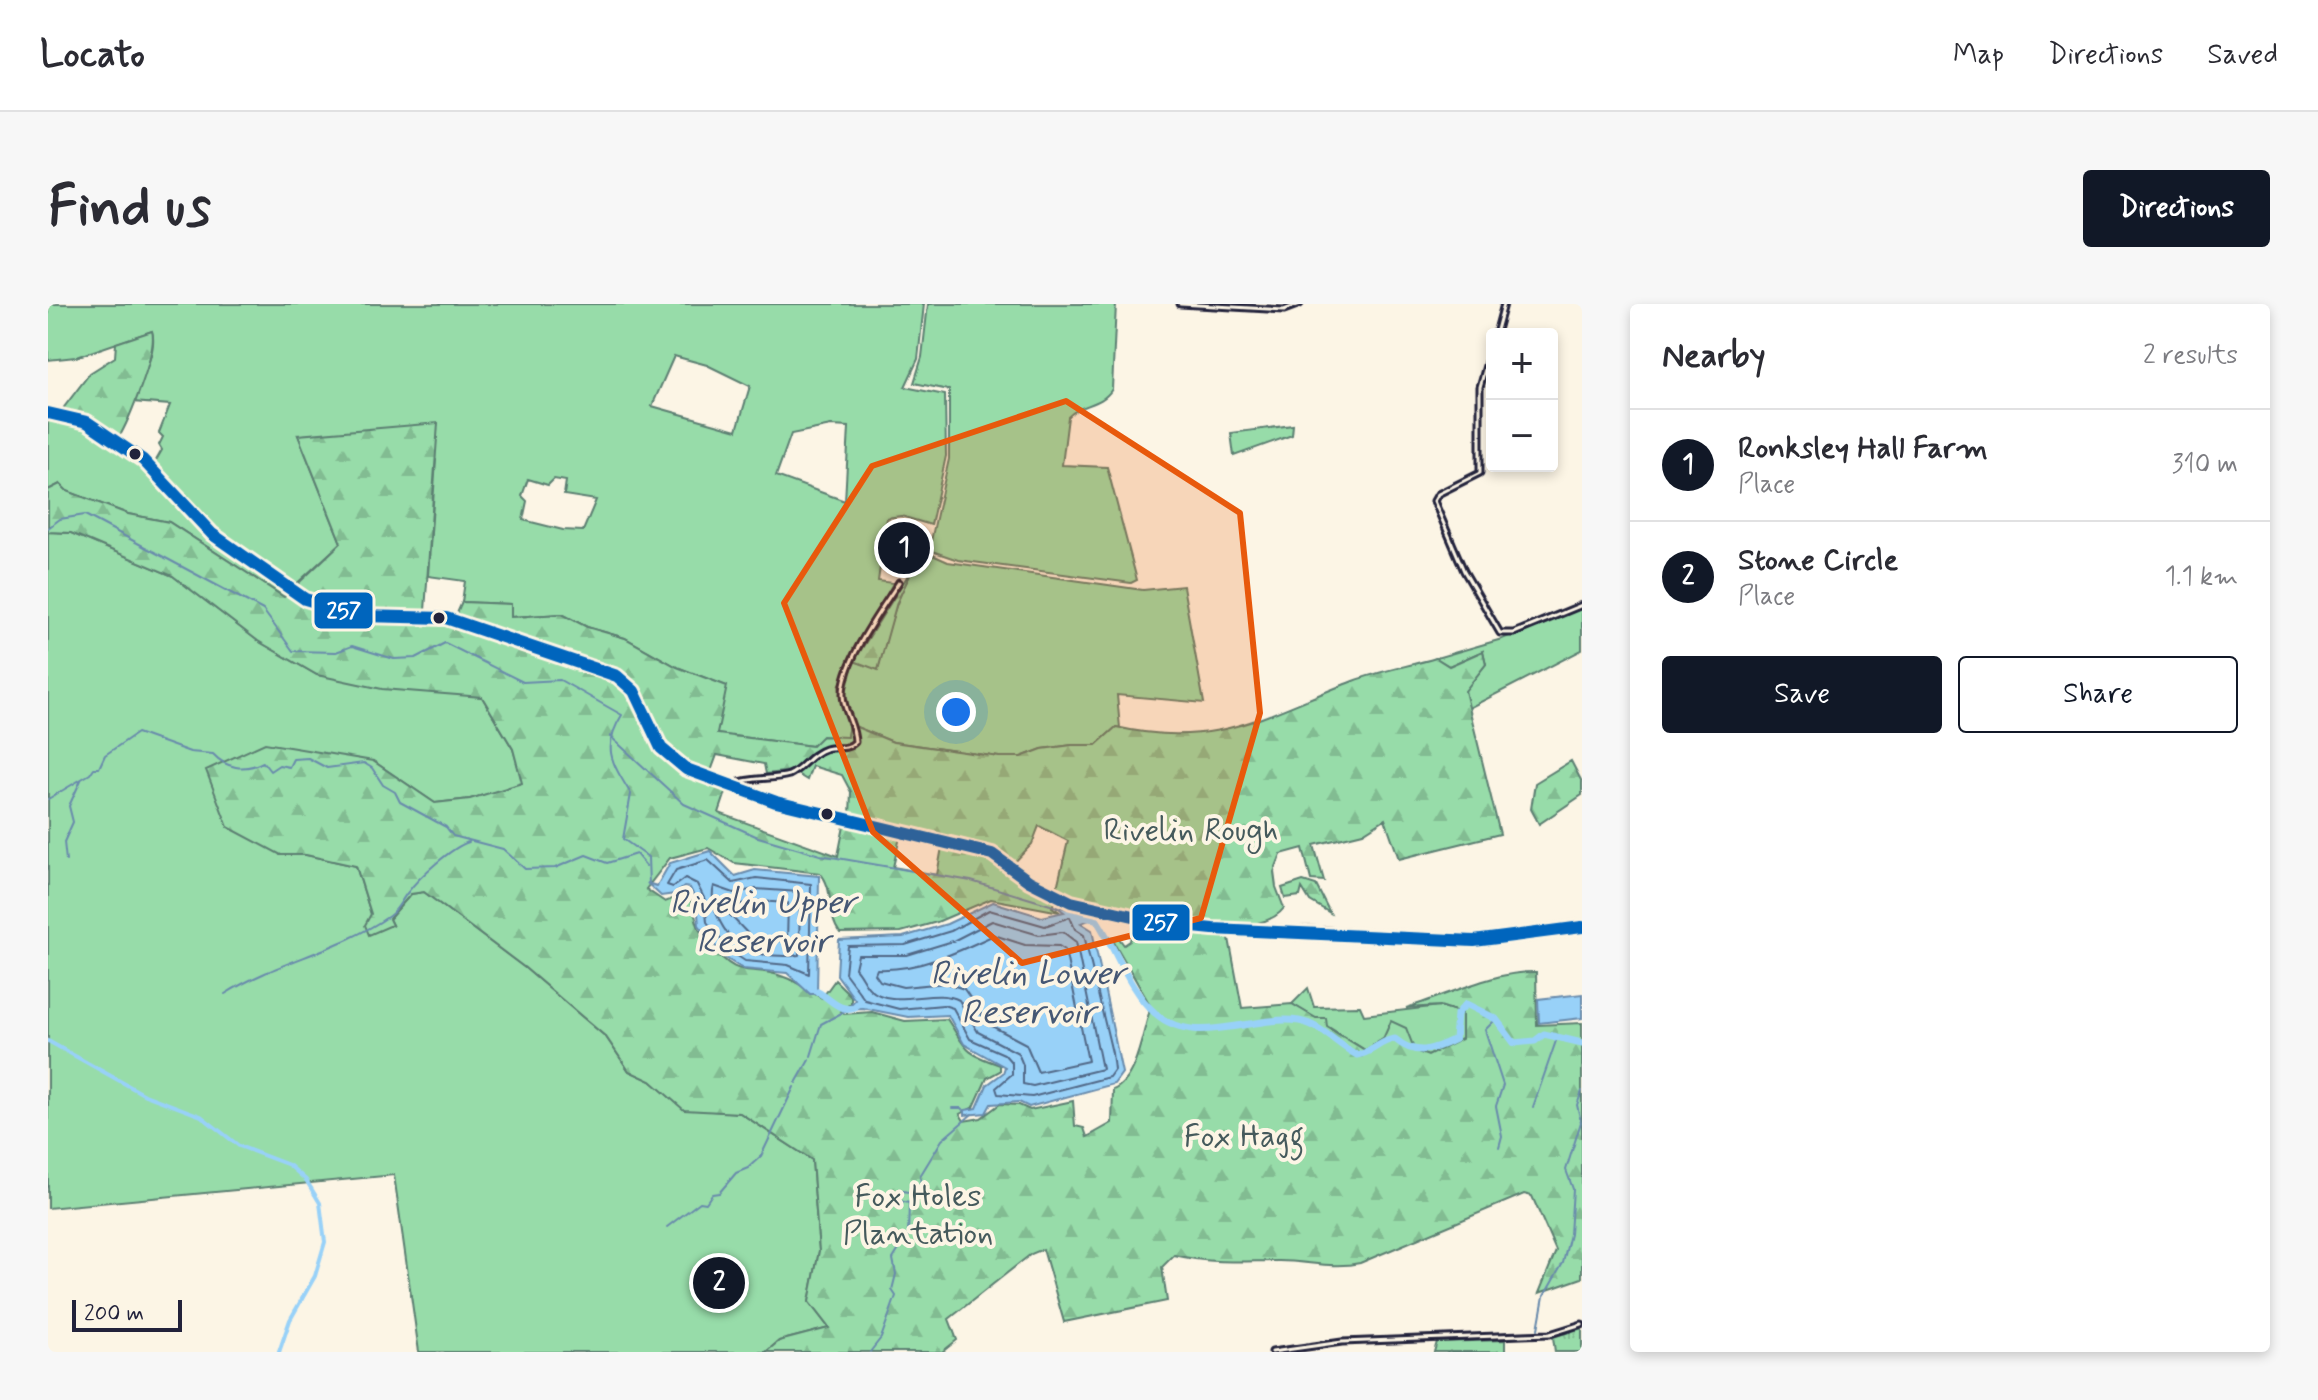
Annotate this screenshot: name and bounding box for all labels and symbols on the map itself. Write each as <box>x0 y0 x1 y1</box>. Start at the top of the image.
unlabelled marker <box>127 446 143 462</box>
pin: 1 <box>878 518 930 578</box>
line badge: 257 <box>313 591 374 630</box>
text: 257 <box>327 598 361 626</box>
unlabelled marker <box>431 610 447 626</box>
your location <box>936 692 976 732</box>
unlabelled marker <box>819 806 835 822</box>
park label: Rivelin Rough <box>1103 810 1279 854</box>
water label: Rivelin Upper Reservoir <box>670 881 860 965</box>
line badge: 257 <box>1131 903 1191 942</box>
text: 257 <box>1144 910 1178 938</box>
water label: Rivelin Lower Reservoir <box>931 952 1129 1036</box>
park label: Fox Hagg <box>1184 1116 1304 1161</box>
park label: Fox Holes Plantation <box>843 1176 993 1255</box>
pin: 2 <box>693 1253 745 1313</box>
scale bar <box>72 1296 182 1332</box>

